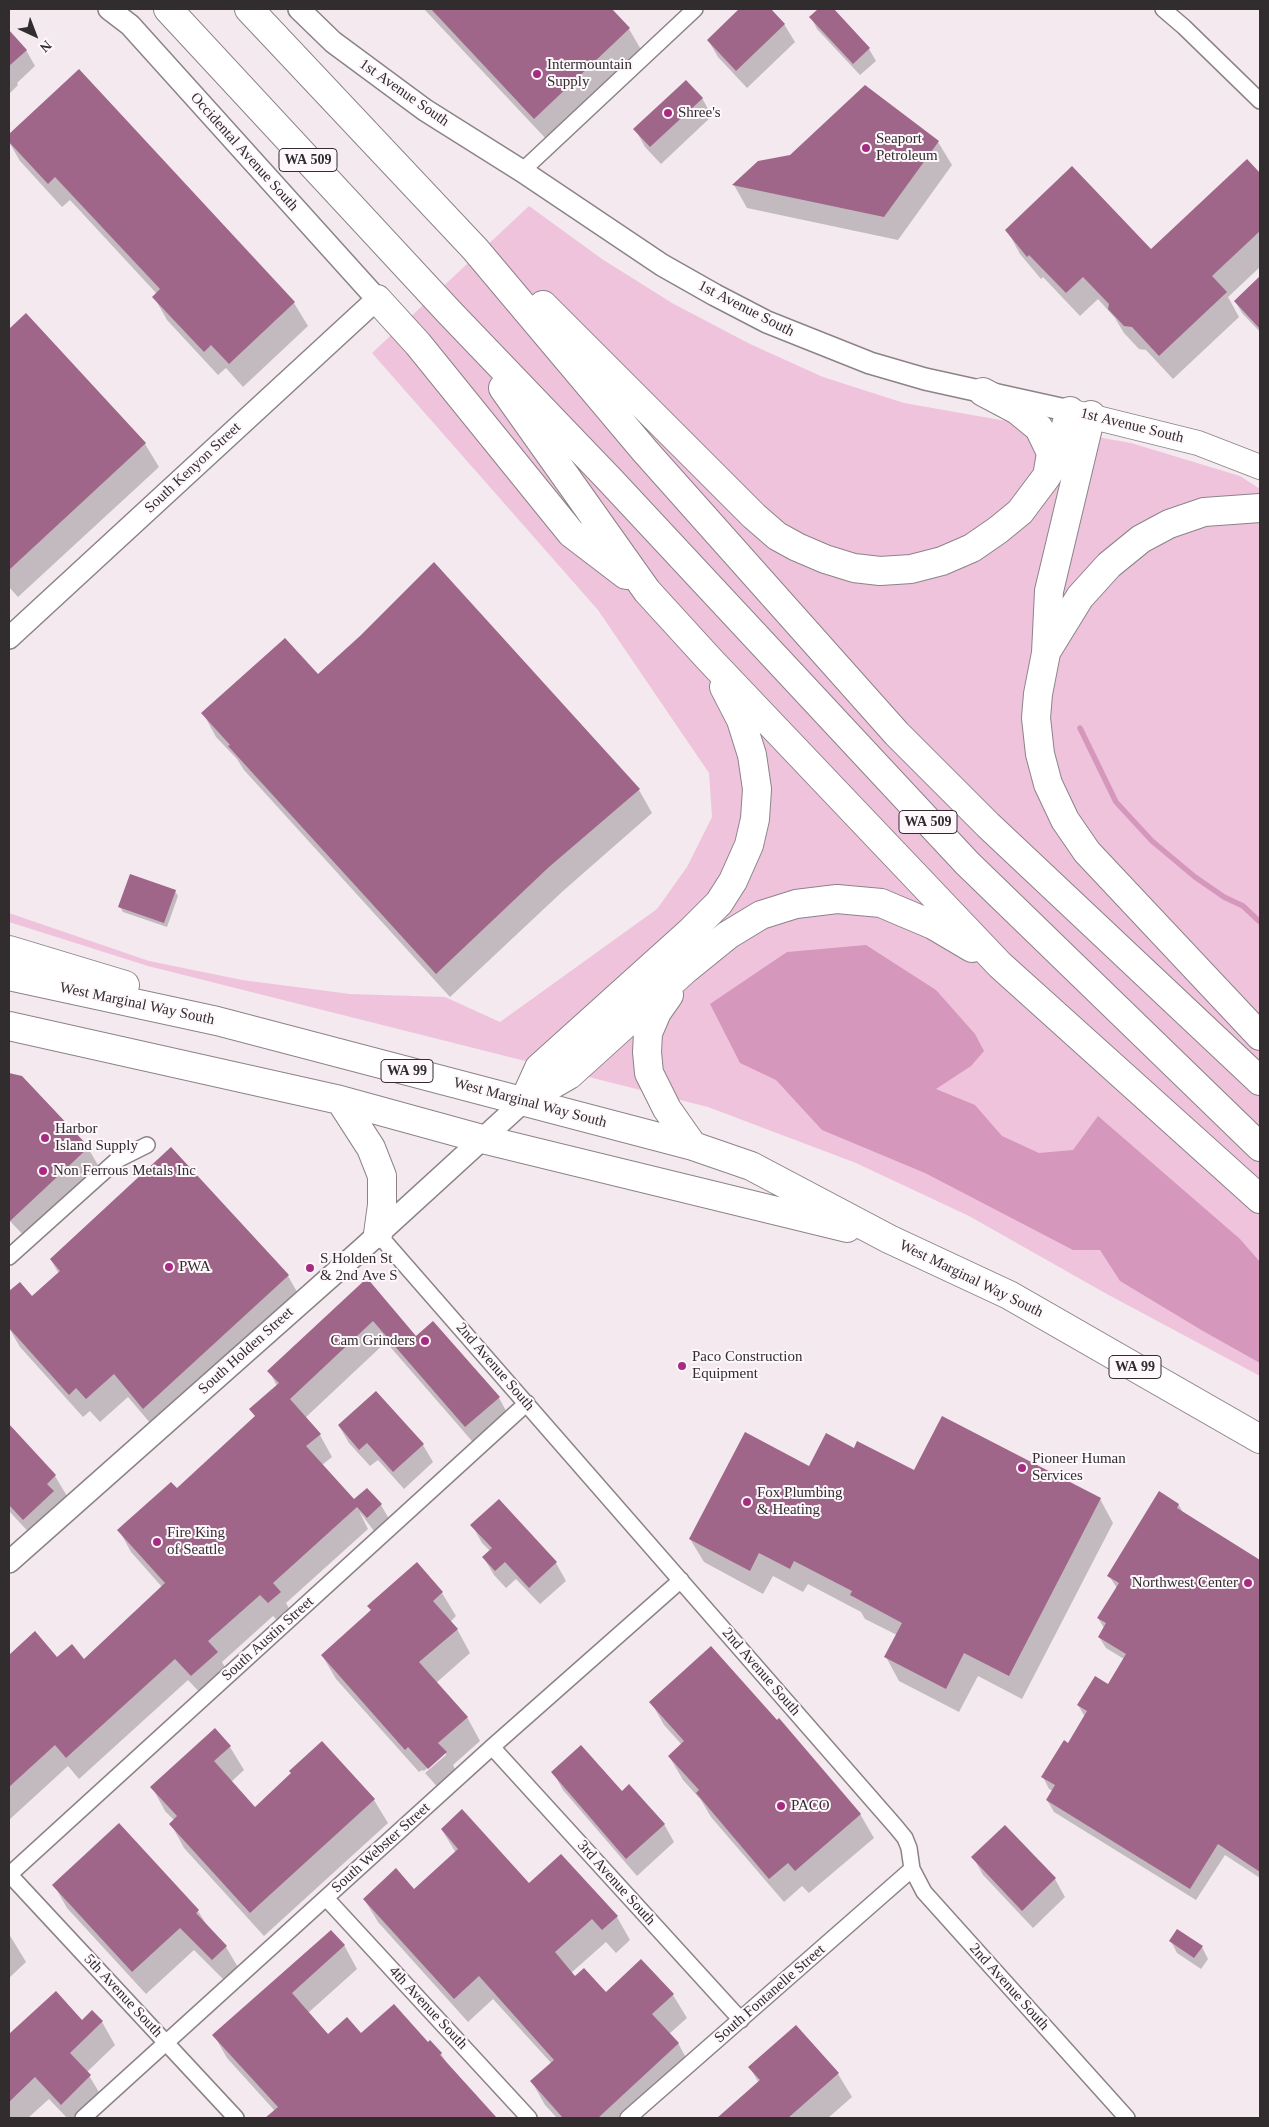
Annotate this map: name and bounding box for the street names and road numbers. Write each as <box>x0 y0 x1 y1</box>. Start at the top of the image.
street label: 1st Avenue South <box>356 55 452 131</box>
street label: Occidental Avenue South <box>186 89 302 215</box>
road number: WA 509 <box>279 148 337 172</box>
street label: 1st Avenue South <box>695 277 797 341</box>
street label: 1st Avenue South <box>1079 404 1185 448</box>
street label: South Kenyon Street <box>141 419 245 517</box>
road number: WA 509 <box>899 810 957 834</box>
street label: West Marginal Way South <box>58 979 216 1029</box>
road number: WA 99 <box>381 1060 433 1082</box>
street label: West Marginal Way South <box>452 1074 608 1132</box>
street label: West Marginal Way South <box>896 1236 1046 1322</box>
street label: South Holden Street <box>195 1304 297 1398</box>
street label: 2nd Avenue South <box>452 1319 538 1415</box>
road number: WA 99 <box>1109 1355 1161 1378</box>
street label: South Austin Street <box>218 1593 318 1685</box>
street label: 2nd Avenue South <box>718 1624 804 1720</box>
street label: South Webster Street <box>328 1799 434 1897</box>
street label: 3rd Avenue South <box>573 1837 659 1929</box>
street label: 2nd Avenue South <box>965 1940 1053 2034</box>
street label: South Fontanelle Street <box>711 1941 829 2047</box>
street label: 5th Avenue South <box>80 1951 166 2041</box>
street label: 4th Avenue South <box>385 1963 471 2053</box>

